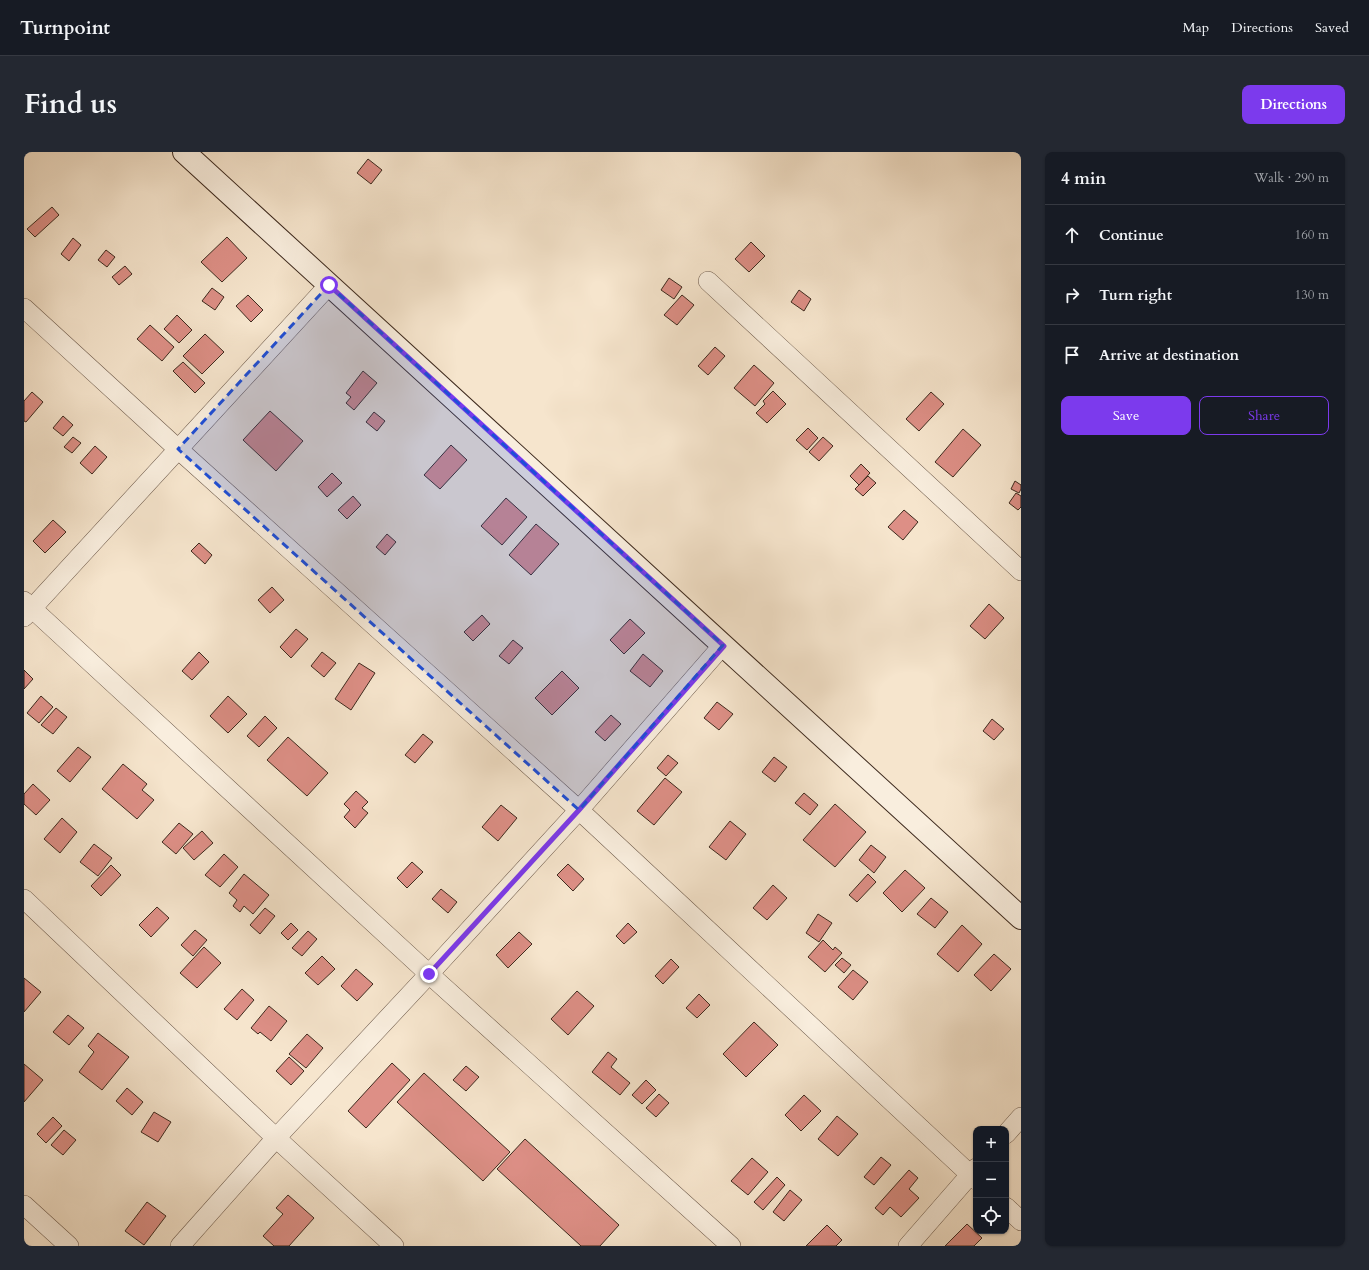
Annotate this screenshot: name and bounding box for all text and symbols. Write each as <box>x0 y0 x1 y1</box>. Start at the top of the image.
text: Turnpoint <box>20 15 110 41</box>
text: Map <box>1183 18 1209 37</box>
text: Directions <box>1231 18 1293 37</box>
text: Saved <box>1315 18 1349 37</box>
text: Find us <box>24 85 117 123</box>
button: Directions <box>1242 85 1345 124</box>
text: 4 min <box>1061 167 1106 190</box>
text: Walk · 290 m <box>1254 169 1329 187</box>
icon: ahead <box>1061 224 1083 246</box>
text: Continue <box>1099 225 1164 245</box>
text: 160 m <box>1295 226 1329 244</box>
route start <box>320 276 338 294</box>
icon: right <box>1061 284 1083 306</box>
text: Turn right <box>1099 285 1172 305</box>
text: 130 m <box>1295 286 1329 304</box>
icon: arrive <box>1061 344 1083 366</box>
text: Arrive at destination <box>1099 345 1239 365</box>
button: Save <box>1061 396 1191 435</box>
button: Share <box>1199 396 1329 435</box>
route end <box>420 965 438 983</box>
map controls <box>973 1126 1009 1234</box>
button: + <box>973 1126 1009 1162</box>
button: − <box>973 1162 1009 1198</box>
button: locate <box>973 1198 1009 1234</box>

